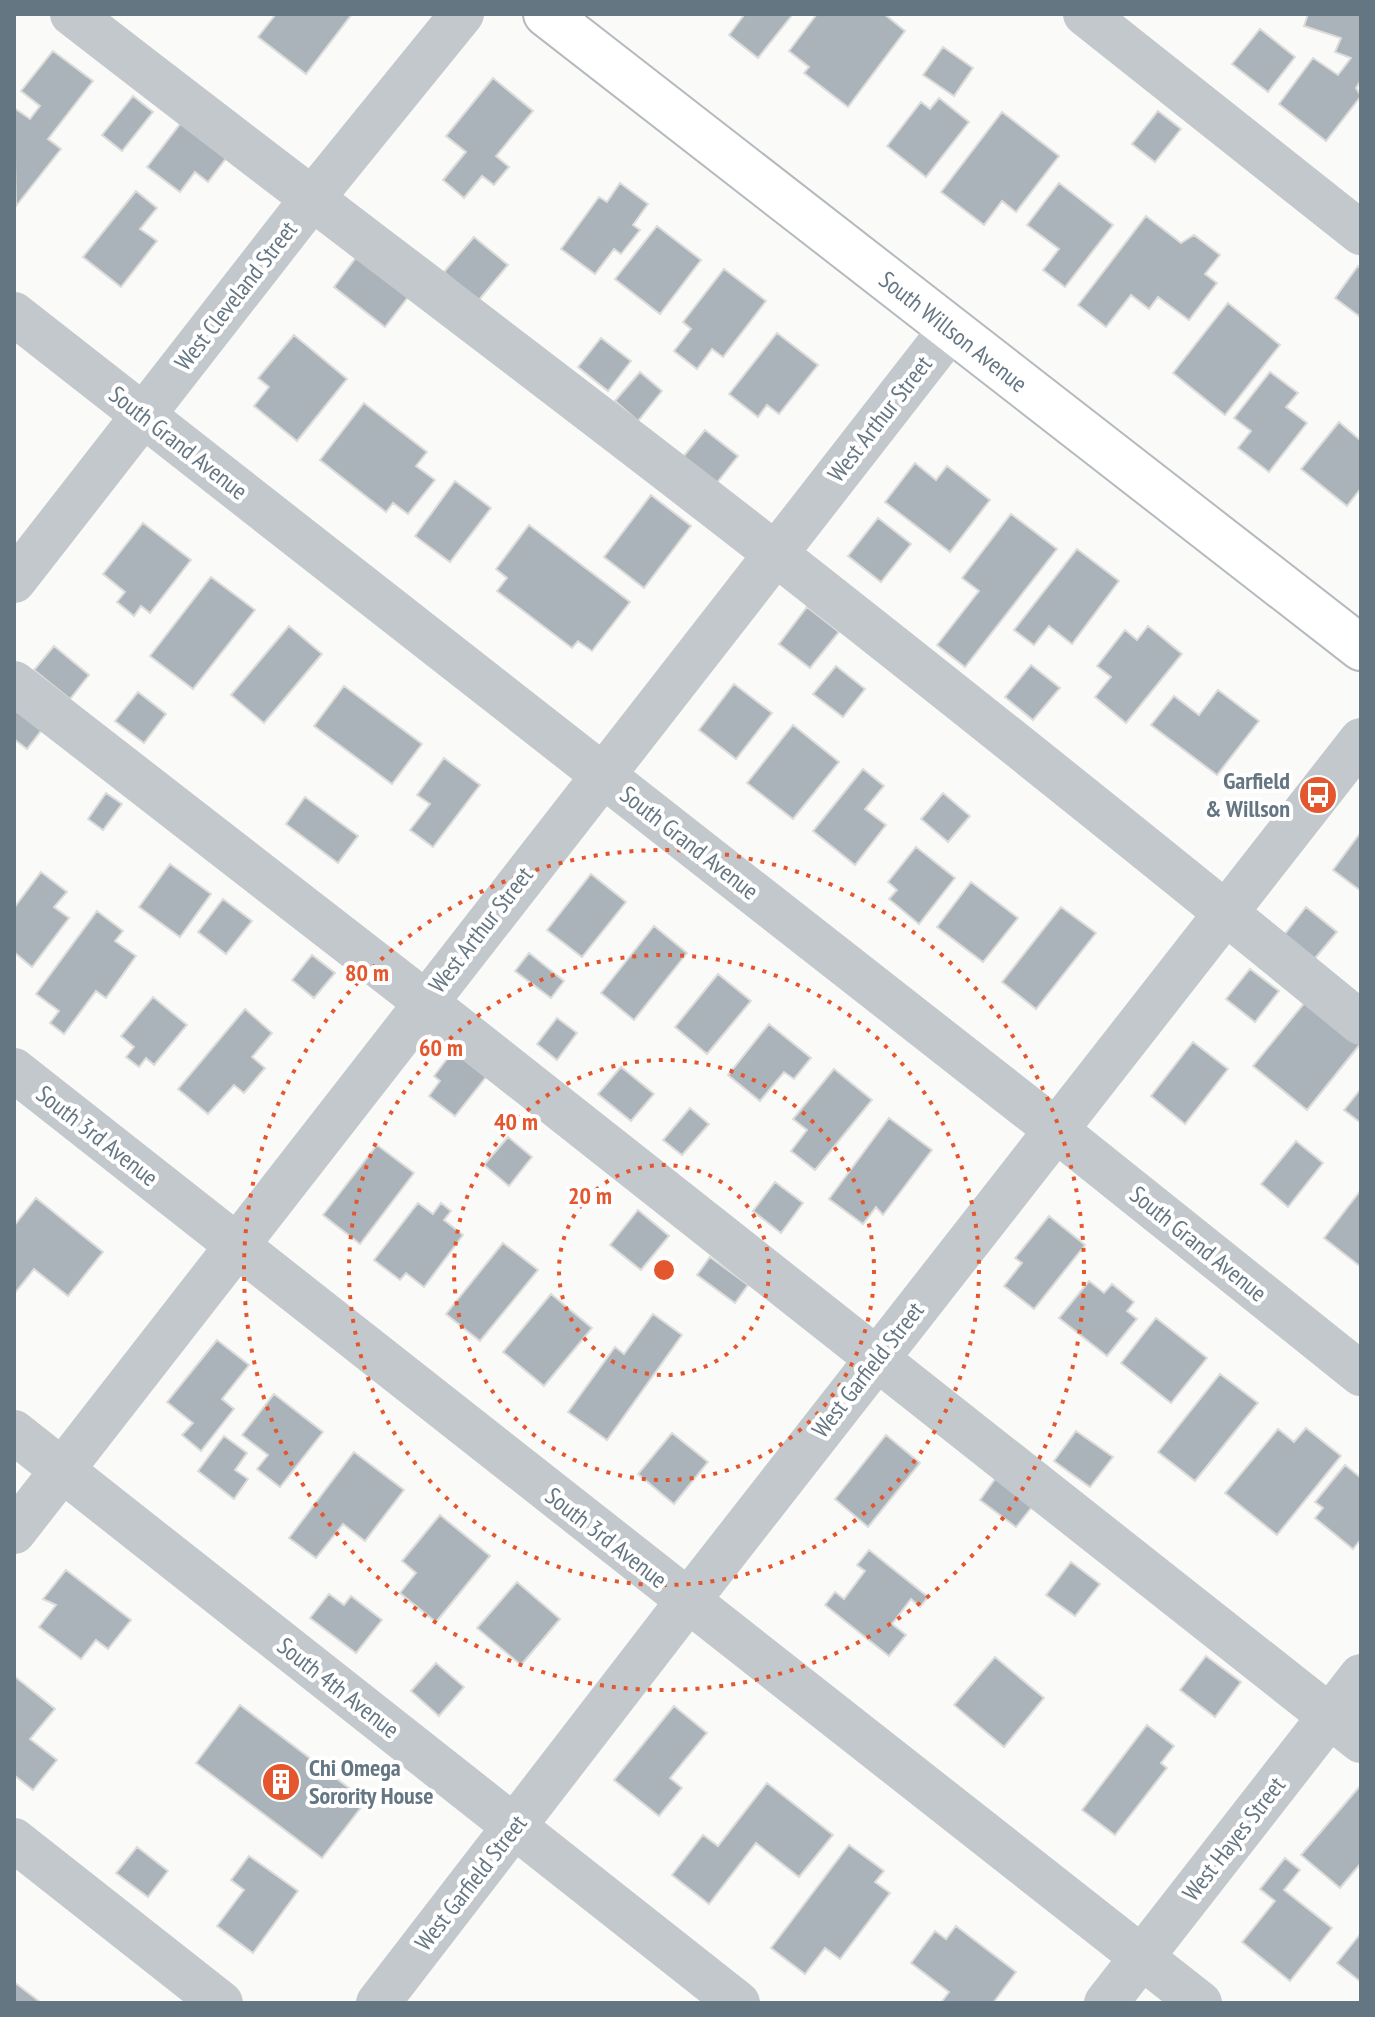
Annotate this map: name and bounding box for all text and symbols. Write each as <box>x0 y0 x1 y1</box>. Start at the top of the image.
street label: West Cleveland Street <box>168 214 304 377</box>
street label: South Willson Avenue <box>873 264 1034 399</box>
street label: West Arthur Street <box>821 349 939 488</box>
street label: South Grand Avenue <box>103 379 254 506</box>
place label: Garfield & Willson <box>1205 765 1290 824</box>
bus stop icon: Garfield & Willson <box>1297 774 1339 816</box>
street label: South Grand Avenue <box>614 779 765 906</box>
street label: West Arthur Street <box>422 860 540 999</box>
text: 80 m <box>345 957 389 988</box>
text: 60 m <box>419 1032 463 1063</box>
street label: South 3rd Avenue <box>30 1078 164 1193</box>
text: 40 m <box>494 1106 538 1137</box>
street label: South Grand Avenue <box>1124 1179 1273 1308</box>
text: 20 m <box>568 1180 612 1211</box>
centre of rings <box>650 1256 678 1284</box>
street label: West Garfield Street <box>805 1295 931 1444</box>
street label: South 3rd Avenue <box>539 1480 673 1595</box>
street label: South 4th Avenue <box>271 1630 406 1745</box>
place label: Chi Omega Sorority House <box>309 1752 434 1811</box>
building icon: Chi Omega Sorority House <box>260 1761 302 1803</box>
street label: West Hayes Street <box>1175 1770 1292 1907</box>
street label: West Garfield Street <box>408 1808 534 1957</box>

